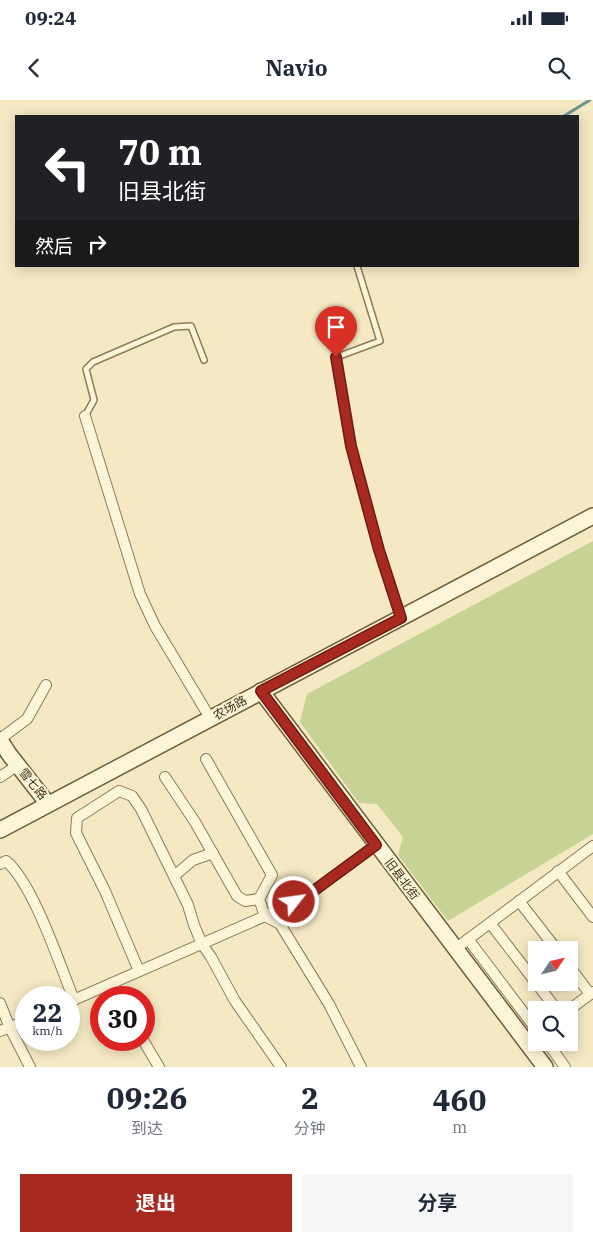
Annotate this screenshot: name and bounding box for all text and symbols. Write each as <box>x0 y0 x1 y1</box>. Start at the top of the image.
text: 09:24 <box>25 6 76 30</box>
text: Navio <box>266 53 327 82</box>
icon: back <box>20 54 48 82</box>
icon: search <box>545 54 573 82</box>
text: 70 m <box>118 129 202 175</box>
icon: left <box>35 135 100 200</box>
text: 旧县北街 <box>118 176 206 205</box>
icon: right <box>83 230 111 258</box>
text: 然后 <box>35 234 73 258</box>
pin <box>315 306 357 357</box>
icon: arrive <box>322 313 350 341</box>
street label: 农场路 <box>210 692 249 723</box>
street label: 雪七路 <box>16 765 51 802</box>
street label: 旧县北街 <box>382 855 423 902</box>
position arrow <box>267 875 319 927</box>
north arrow <box>528 941 578 991</box>
map controls <box>528 941 578 1051</box>
speed limit sign: 30 <box>90 986 155 1051</box>
text: 22 <box>32 996 63 1029</box>
button: search <box>528 1001 578 1051</box>
text: km/h <box>32 1023 63 1038</box>
text: 09:26 <box>106 1078 188 1117</box>
text: 2 <box>301 1078 319 1117</box>
text: 460 <box>433 1080 487 1119</box>
text: m <box>452 1117 467 1137</box>
text: 到达 <box>131 1118 163 1138</box>
text: 分钟 <box>294 1118 326 1138</box>
button: 退出 <box>20 1174 292 1232</box>
button: 分享 <box>302 1174 573 1232</box>

